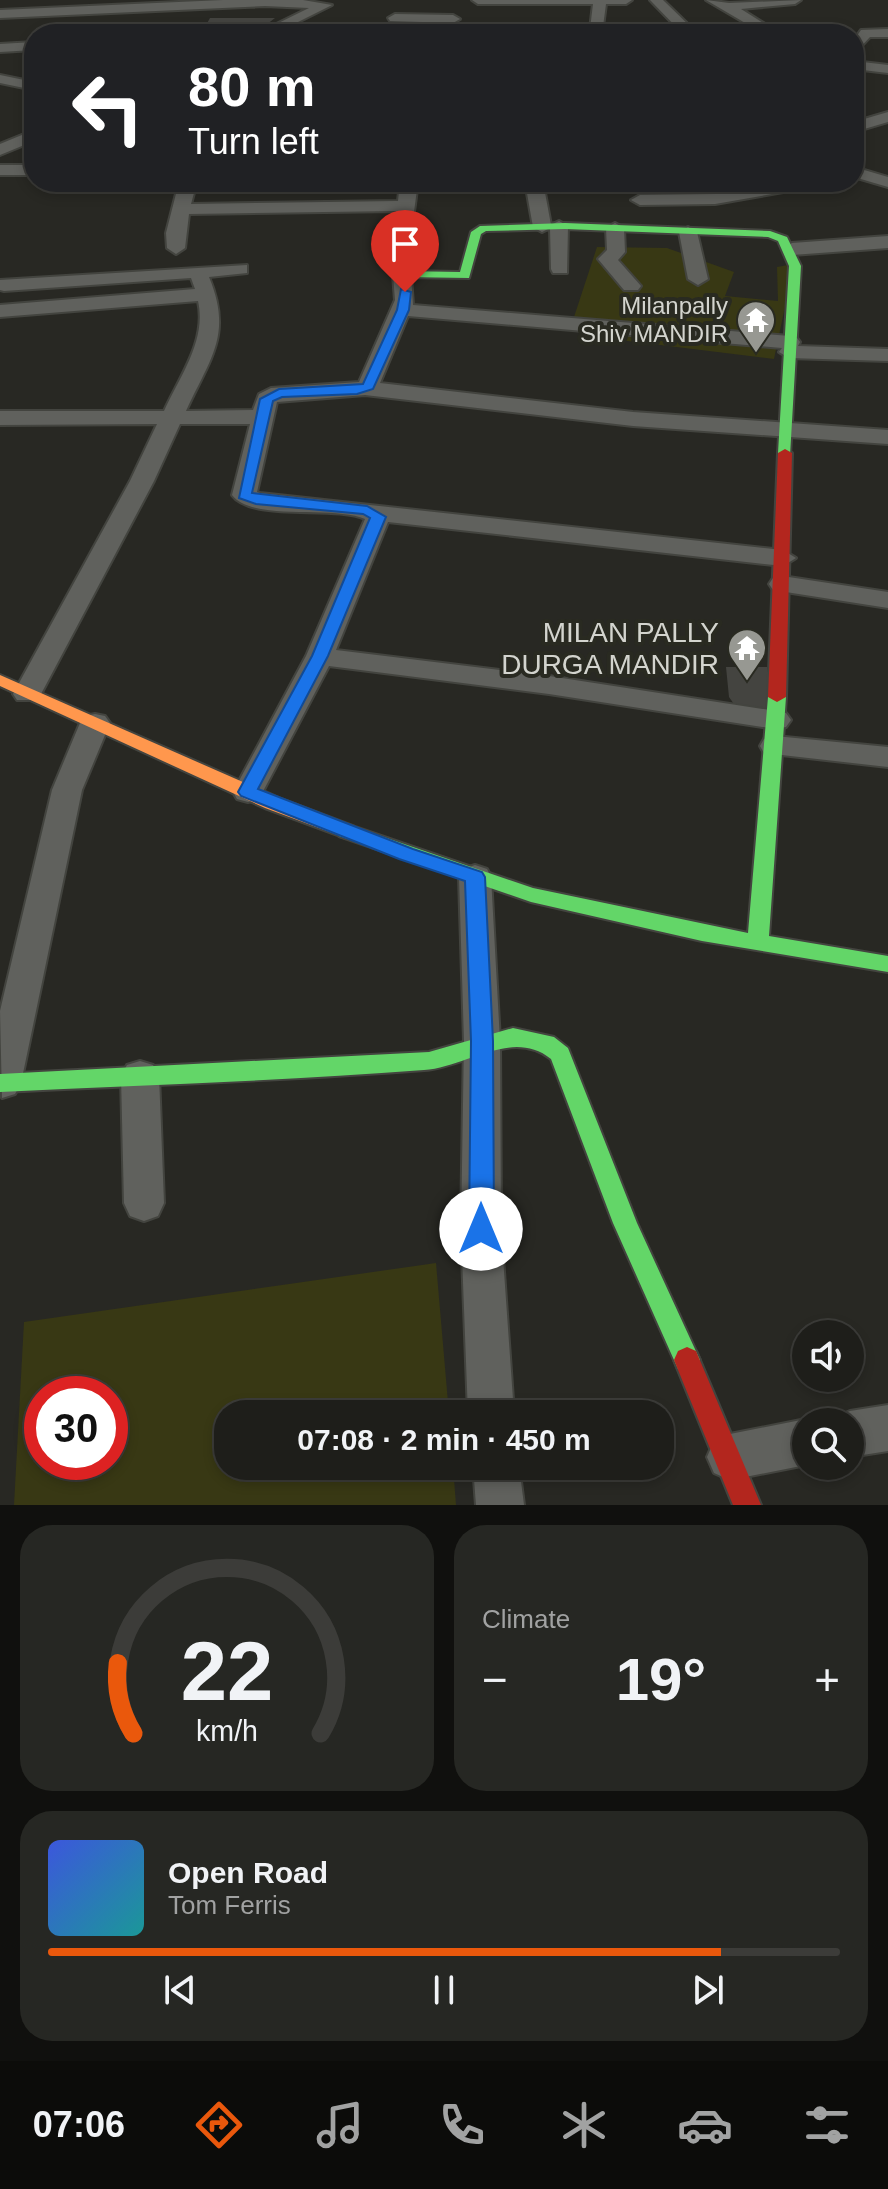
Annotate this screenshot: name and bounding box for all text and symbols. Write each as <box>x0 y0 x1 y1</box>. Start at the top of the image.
text: 80 m <box>188 55 316 118</box>
icon: left <box>56 56 160 160</box>
text: Turn left <box>188 121 319 162</box>
pin <box>371 210 439 292</box>
icon: arrive <box>383 222 427 266</box>
place label: Milanpally Shiv MANDIR <box>580 292 728 347</box>
temple icon: Milanpally Shiv MANDIR <box>735 299 777 354</box>
place label: MILAN PALLY DURGA MANDIR <box>501 617 719 680</box>
temple icon: MILAN PALLY DURGA MANDIR <box>726 627 768 682</box>
position arrow <box>439 1187 523 1271</box>
map controls <box>792 1320 864 1480</box>
button: sound <box>792 1320 864 1392</box>
speed limit sign: 30 <box>24 1376 128 1480</box>
button: search <box>792 1408 864 1480</box>
text: 07:08 · 2 min · 450 m <box>297 1423 591 1456</box>
text: Climate <box>482 1604 570 1634</box>
text: 22 <box>181 1625 273 1718</box>
text: 19° <box>616 1646 706 1713</box>
text: − <box>482 1655 508 1704</box>
text: + <box>814 1655 840 1704</box>
text: km/h <box>196 1715 258 1747</box>
text: Open Road <box>168 1856 328 1889</box>
text: Tom Ferris <box>168 1890 291 1920</box>
icon: previous <box>158 1968 202 2012</box>
icon: pause <box>422 1968 466 2012</box>
icon: next <box>686 1968 730 2012</box>
icon: directions <box>191 2097 247 2153</box>
icon: music <box>312 2097 368 2153</box>
icon: phone <box>434 2097 490 2153</box>
icon: climate <box>556 2097 612 2153</box>
icon: car <box>677 2097 733 2153</box>
icon: filters <box>799 2097 855 2153</box>
text: 07:06 <box>33 2104 125 2145</box>

